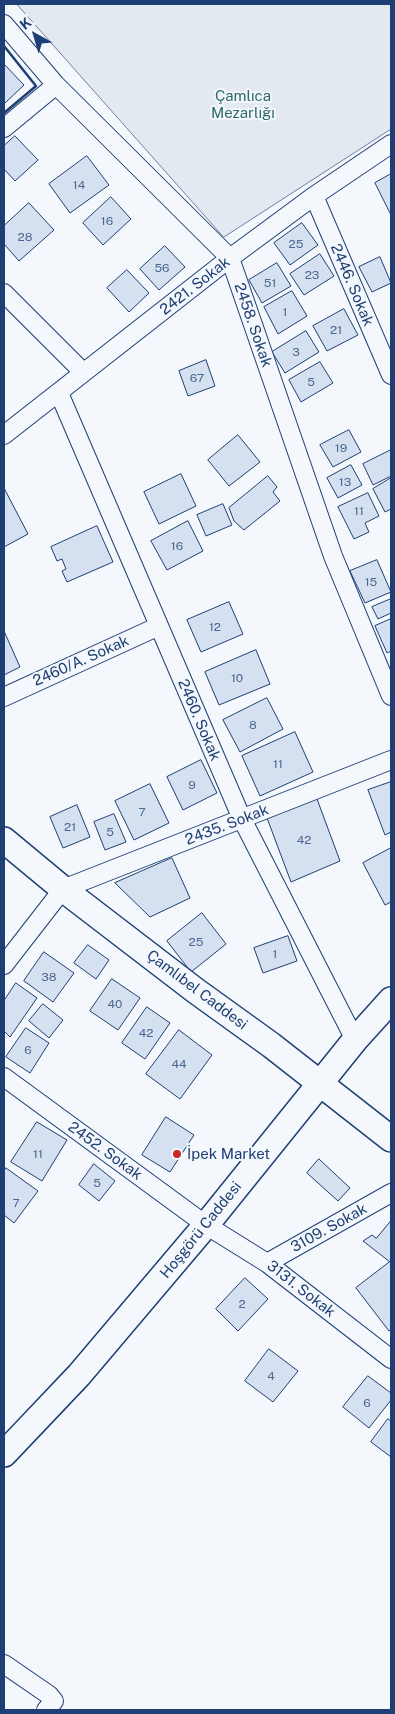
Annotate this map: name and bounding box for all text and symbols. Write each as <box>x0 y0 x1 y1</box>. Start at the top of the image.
north arrow <box>10 10 60 60</box>
text: K <box>17 14 34 33</box>
park label: Çamlıca Mezarlığı <box>211 87 275 122</box>
house number: 14 <box>73 178 85 192</box>
house number: 16 <box>101 214 113 228</box>
house number: 28 <box>18 230 32 244</box>
house number: 25 <box>289 237 303 251</box>
street label: 2446. Sokak <box>327 241 377 329</box>
street label: 2421. Sokak <box>156 253 234 319</box>
house number: 56 <box>154 261 170 275</box>
house number: 23 <box>305 268 319 282</box>
house number: 51 <box>264 276 276 290</box>
street label: 2458. Sokak <box>230 280 276 370</box>
house number: 1 <box>283 305 287 319</box>
house number: 21 <box>330 323 342 337</box>
house number: 3 <box>292 345 300 359</box>
house number: 67 <box>190 371 204 385</box>
house number: 5 <box>307 375 315 389</box>
house number: 19 <box>335 441 347 455</box>
house number: 13 <box>339 475 351 489</box>
house number: 11 <box>354 504 364 518</box>
house number: 16 <box>171 539 183 553</box>
house number: 15 <box>365 575 377 589</box>
house number: 12 <box>209 620 221 634</box>
street label: 2460/A. Sokak <box>30 632 132 690</box>
house number: 10 <box>231 671 243 685</box>
street label: 2460. Sokak <box>174 676 224 764</box>
house number: 8 <box>249 718 257 732</box>
house number: 11 <box>273 757 283 771</box>
house number: 9 <box>188 778 196 792</box>
street label: 2435. Sokak <box>183 801 271 849</box>
house number: 7 <box>138 805 146 819</box>
house number: 21 <box>64 820 76 834</box>
house number: 5 <box>106 825 114 839</box>
house number: 42 <box>297 833 311 847</box>
house number: 25 <box>189 935 203 949</box>
street label: Çamlıbel Caddesi <box>143 946 251 1034</box>
house number: 1 <box>273 947 277 961</box>
house number: 38 <box>41 970 57 984</box>
house number: 40 <box>108 997 122 1011</box>
house number: 42 <box>139 1026 153 1040</box>
house number: 6 <box>24 1043 32 1057</box>
house number: 44 <box>171 1057 187 1071</box>
street label: 2452. Sokak <box>64 1118 146 1184</box>
place label: İpek Market <box>187 1145 270 1163</box>
house number: 11 <box>33 1147 43 1161</box>
marker: İpek Market <box>171 1148 183 1160</box>
house number: 5 <box>93 1176 101 1190</box>
street label: Hoşgörü Caddesi <box>156 1178 246 1282</box>
house number: 7 <box>12 1196 20 1210</box>
street label: 3109. Sokak <box>288 1200 370 1256</box>
street label: 3131. Sokak <box>263 1257 339 1321</box>
house number: 2 <box>238 1297 246 1311</box>
house number: 4 <box>267 1369 275 1383</box>
house number: 6 <box>363 1396 371 1410</box>

